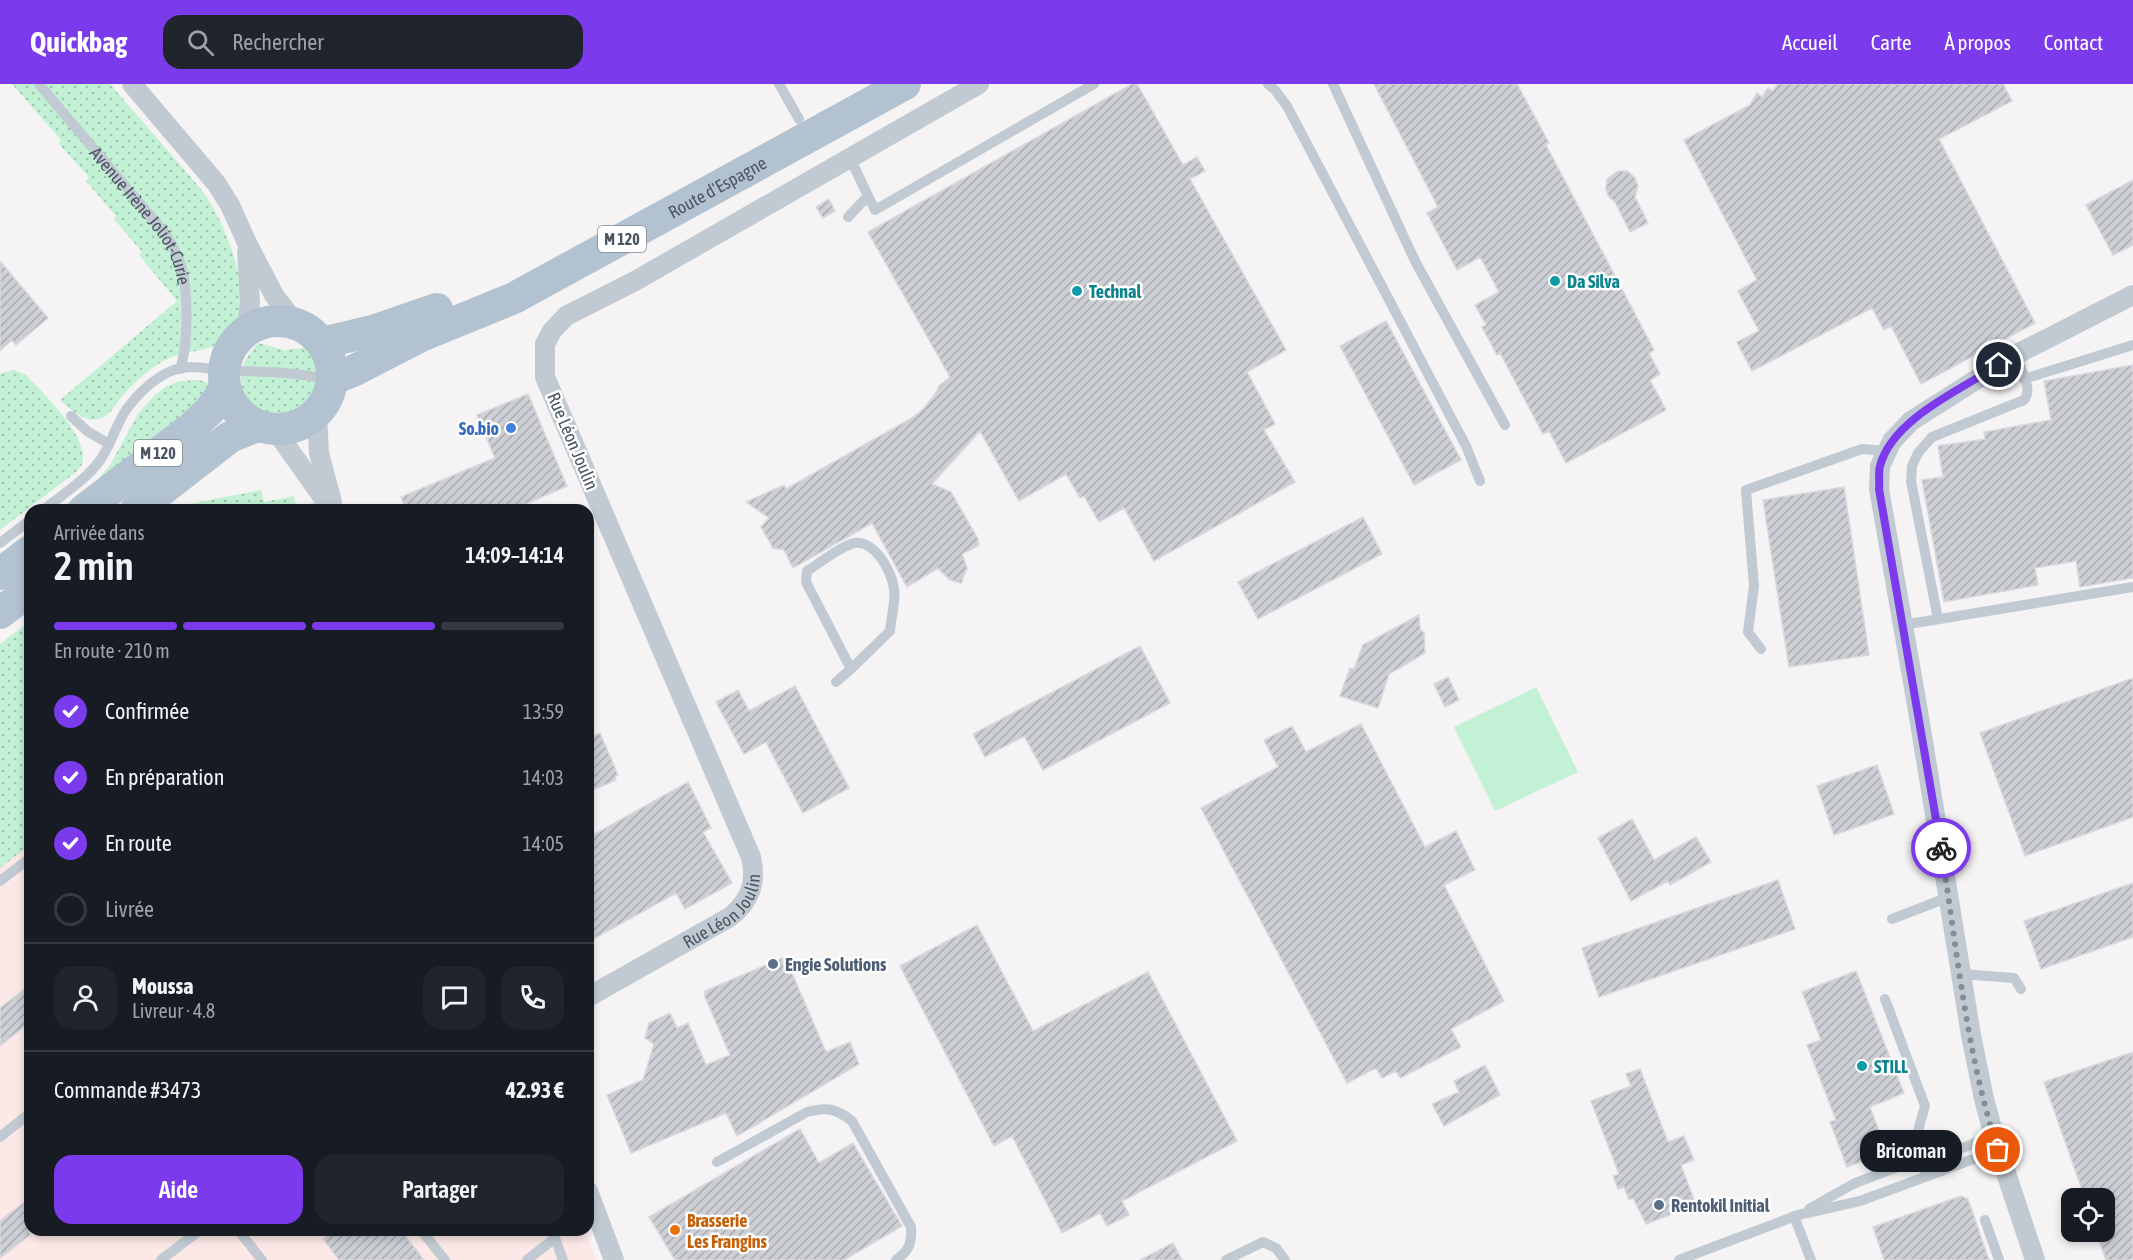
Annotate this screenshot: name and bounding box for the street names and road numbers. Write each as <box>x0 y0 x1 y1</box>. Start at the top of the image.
street label: Avenue Irène Joliot-Curie <box>86 142 195 286</box>
street label: Route d'Espagne <box>664 151 770 222</box>
road number: M 120 <box>598 226 646 252</box>
street label: Rue Léon Joulin <box>543 389 603 493</box>
road number: M 120 <box>134 440 182 466</box>
street label: Rue Léon Joulin <box>679 873 764 952</box>

